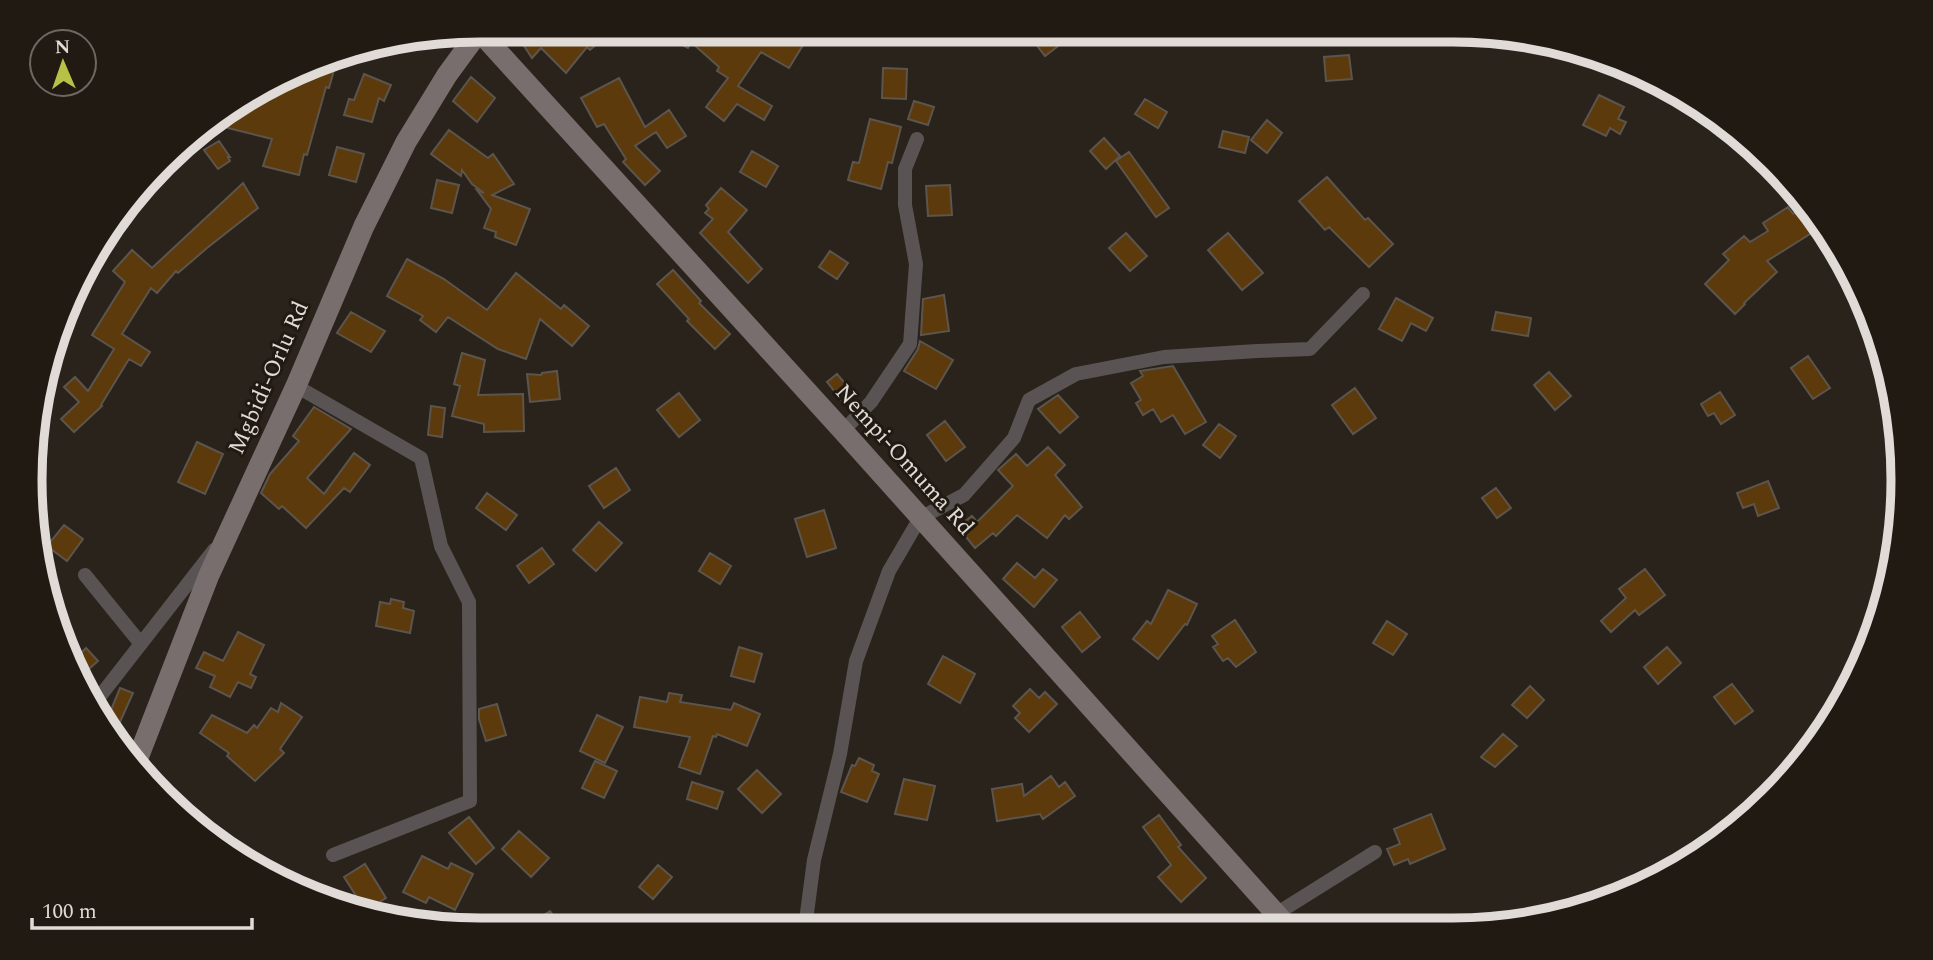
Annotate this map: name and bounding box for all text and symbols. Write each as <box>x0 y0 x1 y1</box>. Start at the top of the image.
north arrow <box>28 28 98 98</box>
text: N <box>54 33 71 62</box>
street label: Mgbidi-Orlu Rd <box>220 296 319 460</box>
street label: Nempi-Omuma Rd <box>826 376 982 544</box>
scale bar <box>32 886 252 930</box>
text: 100 m <box>42 896 97 928</box>

